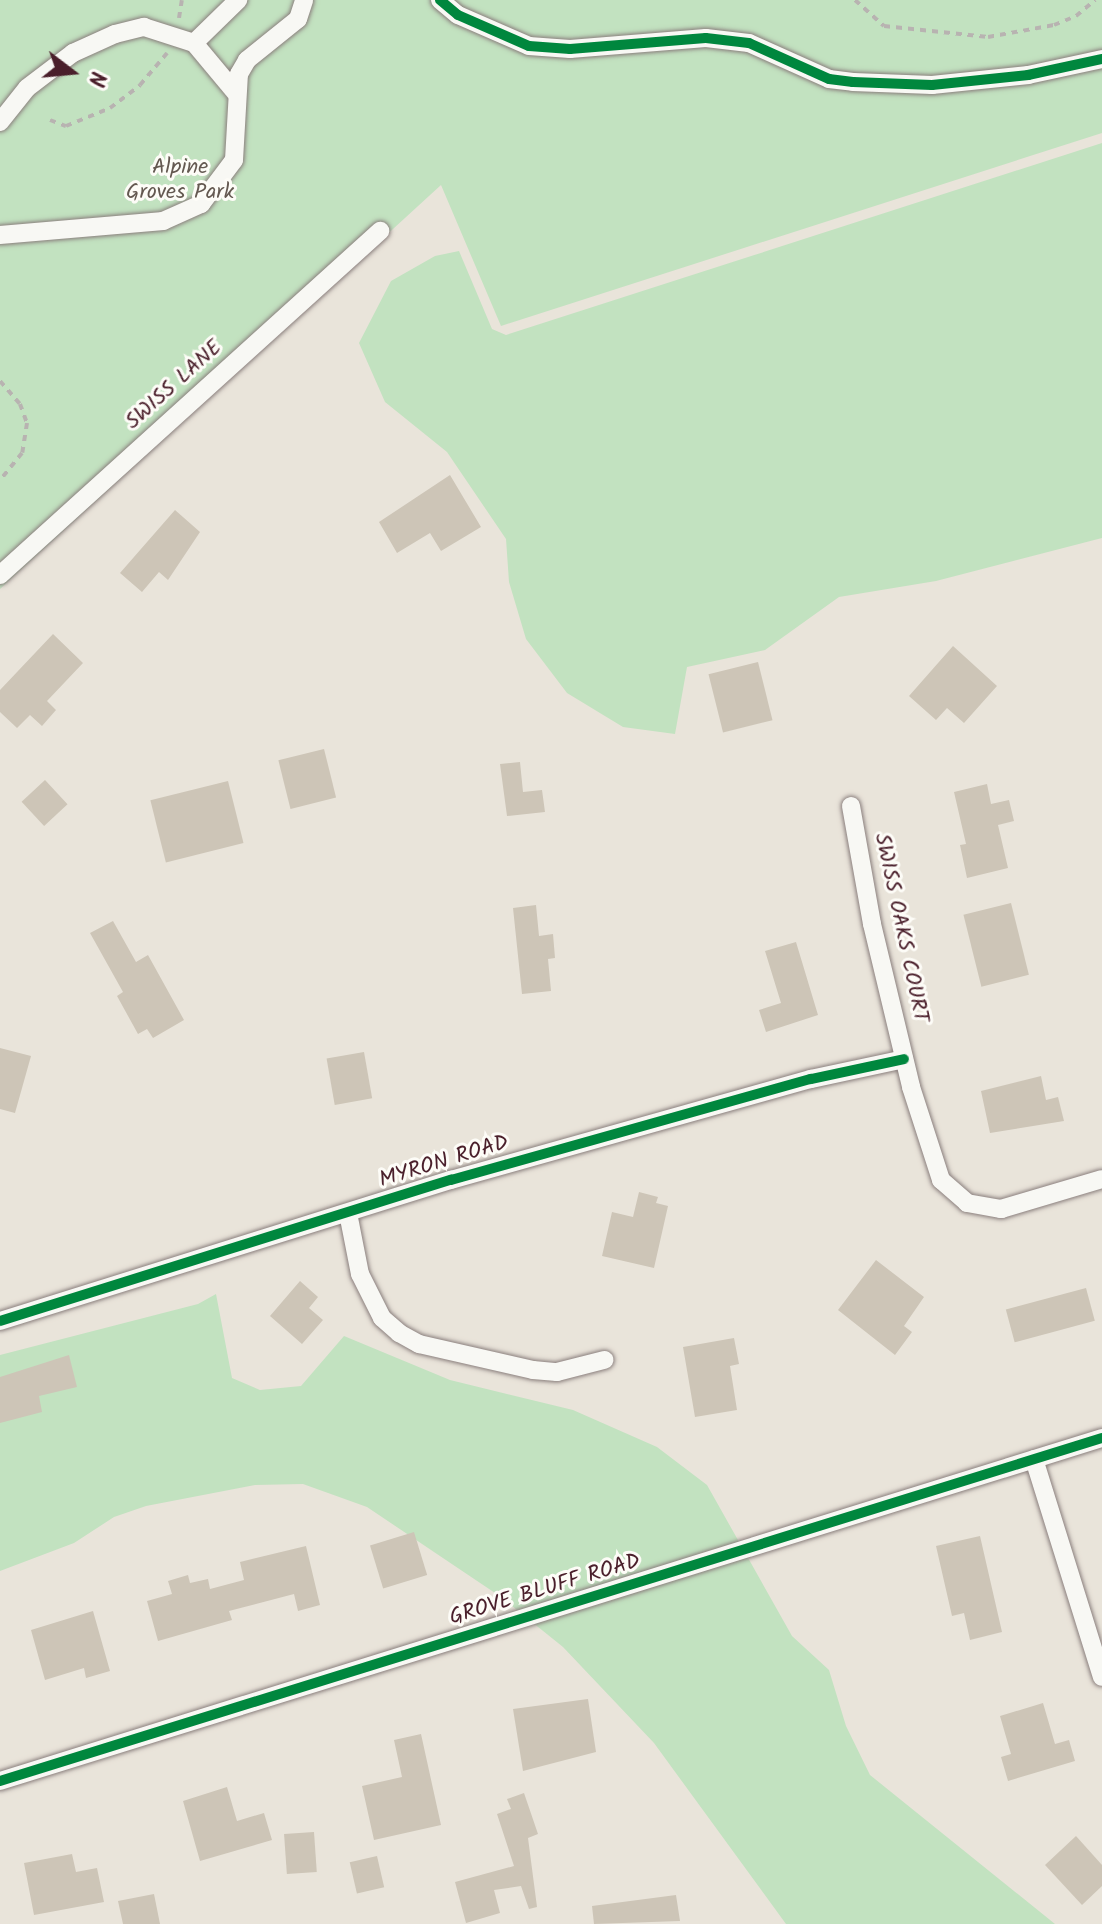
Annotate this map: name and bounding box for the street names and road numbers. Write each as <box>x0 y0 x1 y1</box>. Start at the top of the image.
street label: SWISS LANE <box>120 335 228 435</box>
street label: SWISS OAKS COURT <box>868 831 934 1025</box>
street label: MYRON ROAD <box>376 1130 512 1194</box>
street label: GROVE BLUFF ROAD <box>446 1548 644 1632</box>

